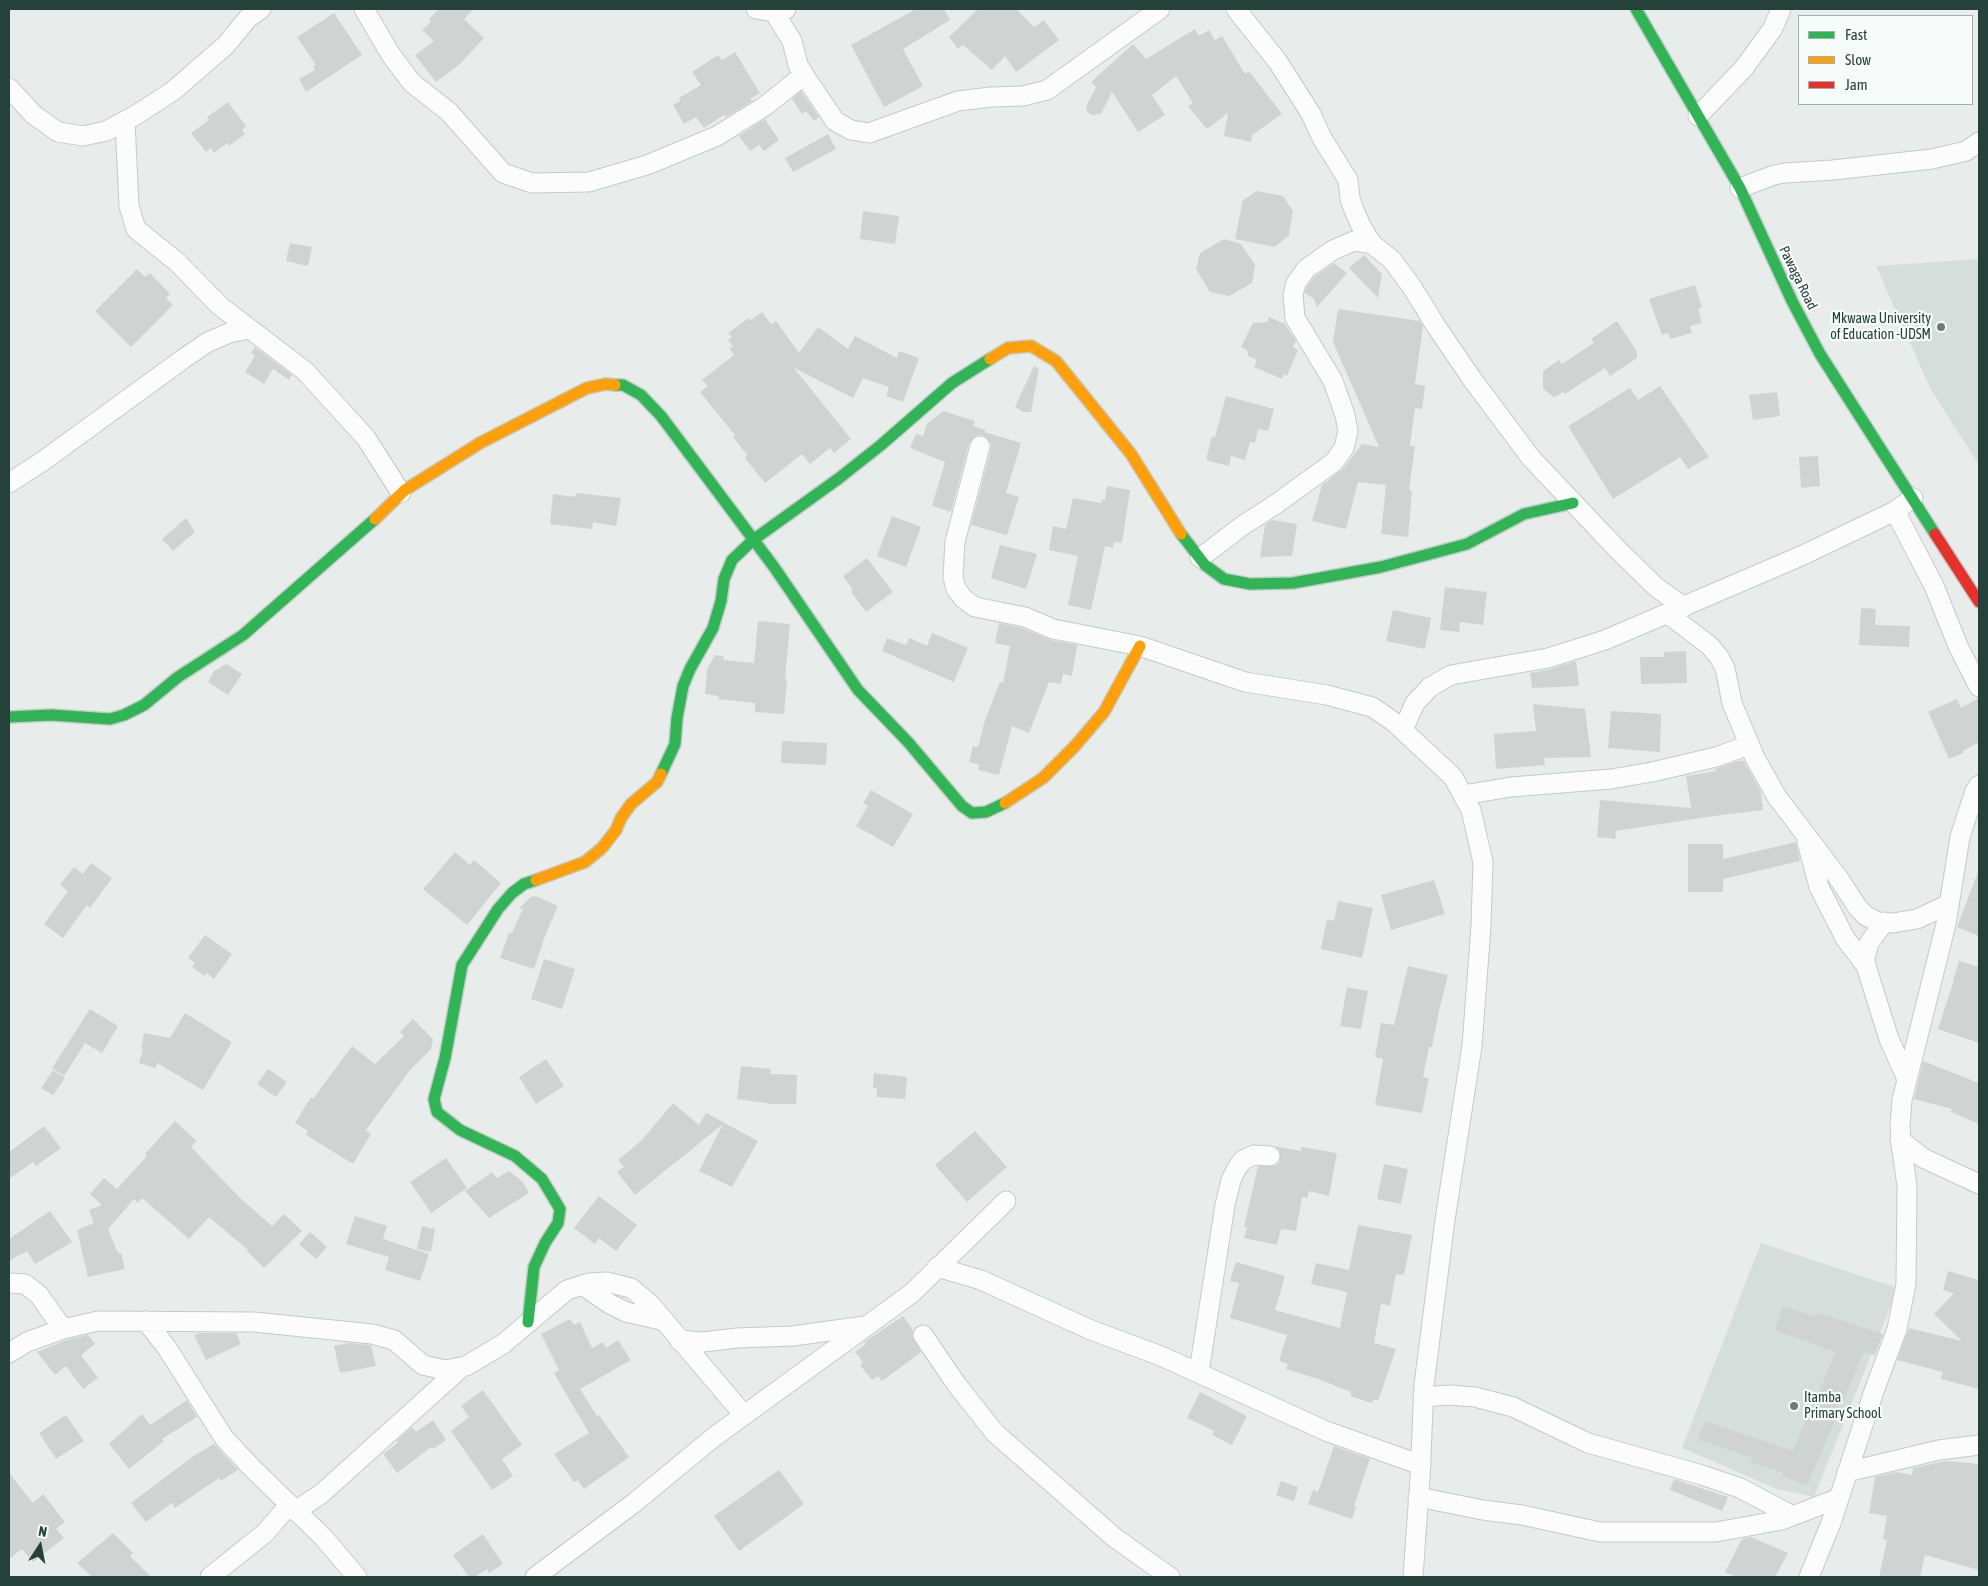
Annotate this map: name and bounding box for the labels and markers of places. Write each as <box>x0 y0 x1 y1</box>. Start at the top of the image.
place label: Mkwawa University of Education -UDSM <box>1830 311 1931 344</box>
marker: Mkwawa University of Education -UDSM <box>1935 321 1947 333</box>
place label: Itamba Primary School <box>1804 1390 1881 1422</box>
marker: Itamba Primary School <box>1788 1400 1800 1412</box>

